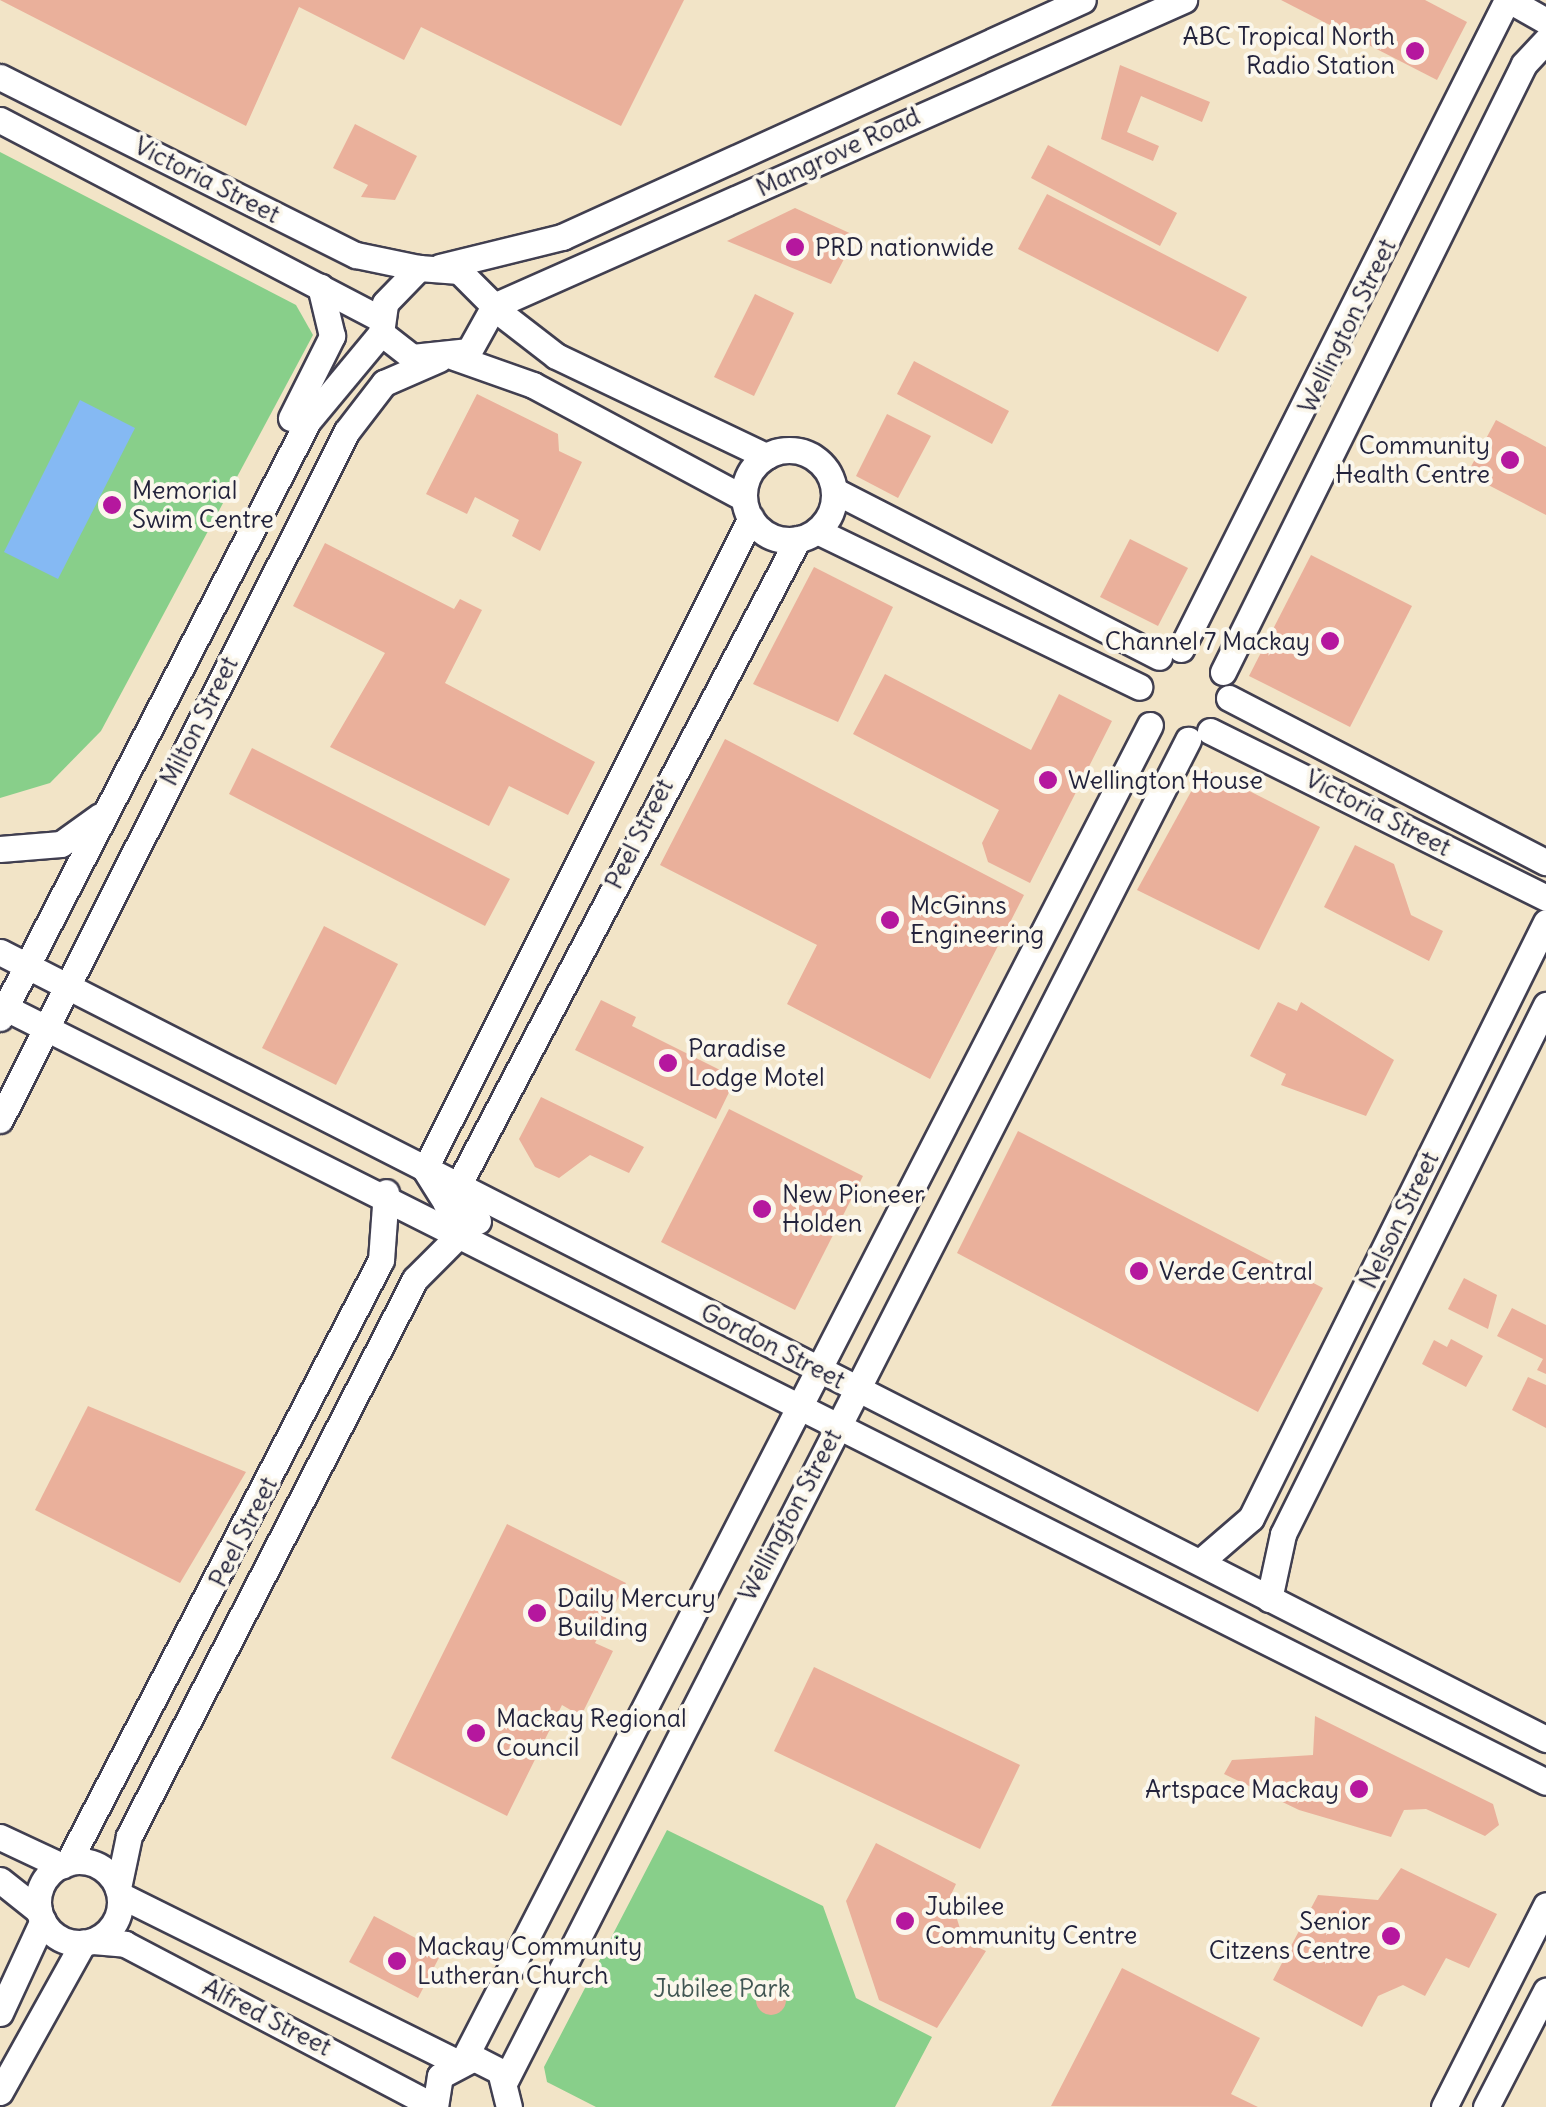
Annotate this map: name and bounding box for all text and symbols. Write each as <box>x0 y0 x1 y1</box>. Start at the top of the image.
place label: ABC Tropical North Radio Station <box>1182 22 1395 81</box>
marker: ABC Tropical North Radio Station <box>1404 40 1426 62</box>
street label: Mangrove Road <box>751 101 925 203</box>
street label: Victoria Street <box>129 131 285 229</box>
place label: PRD nationwide <box>815 232 994 262</box>
street label: Wellington Street <box>1292 234 1402 418</box>
marker: PRD nationwide <box>784 236 806 258</box>
place label: Community Health Centre <box>1335 431 1490 490</box>
marker: Community Health Centre <box>1499 449 1521 471</box>
place label: Memorial Swim Centre <box>132 476 274 535</box>
marker: Memorial Swim Centre <box>101 494 123 516</box>
place label: Channel 7 Mackay <box>1105 626 1310 656</box>
marker: Channel 7 Mackay <box>1319 630 1341 652</box>
street label: Milton Street <box>154 651 244 791</box>
street label: Victoria Street <box>1300 764 1456 862</box>
place label: Wellington House <box>1068 765 1263 795</box>
marker: Wellington House <box>1037 769 1059 791</box>
street label: Peel Street <box>599 774 679 894</box>
place label: McGinns Engineering <box>910 891 1044 950</box>
marker: McGinns Engineering <box>879 909 901 931</box>
place label: Paradise Lodge Motel <box>688 1034 825 1093</box>
marker: Paradise Lodge Motel <box>657 1052 679 1074</box>
street label: Nelson Street <box>1353 1147 1445 1293</box>
place label: New Pioneer Holden <box>782 1180 924 1239</box>
marker: New Pioneer Holden <box>751 1198 773 1220</box>
place label: Verde Central <box>1159 1256 1313 1286</box>
marker: Verde Central <box>1128 1260 1150 1282</box>
street label: Gordon Street <box>696 1297 850 1395</box>
street label: Wellington Street <box>732 1424 848 1606</box>
street label: Peel Street <box>203 1472 283 1592</box>
place label: Daily Mercury Building <box>557 1584 716 1643</box>
marker: Daily Mercury Building <box>526 1602 548 1624</box>
place label: Mackay Regional Council <box>496 1704 687 1763</box>
marker: Mackay Regional Council <box>465 1722 487 1744</box>
place label: Artspace Mackay <box>1145 1774 1339 1804</box>
marker: Artspace Mackay <box>1348 1778 1370 1800</box>
place label: Jubilee Community Centre <box>925 1892 1137 1951</box>
place label: Senior Citzens Centre <box>1209 1907 1371 1966</box>
marker: Jubilee Community Centre <box>894 1910 916 1932</box>
marker: Senior Citzens Centre <box>1380 1925 1402 1947</box>
place label: Mackay Community Lutheran Church <box>417 1932 642 1991</box>
marker: Mackay Community Lutheran Church <box>386 1950 408 1972</box>
street label: Alfred Street <box>198 1972 336 2062</box>
park label: Jubilee Park <box>654 1973 790 2003</box>

